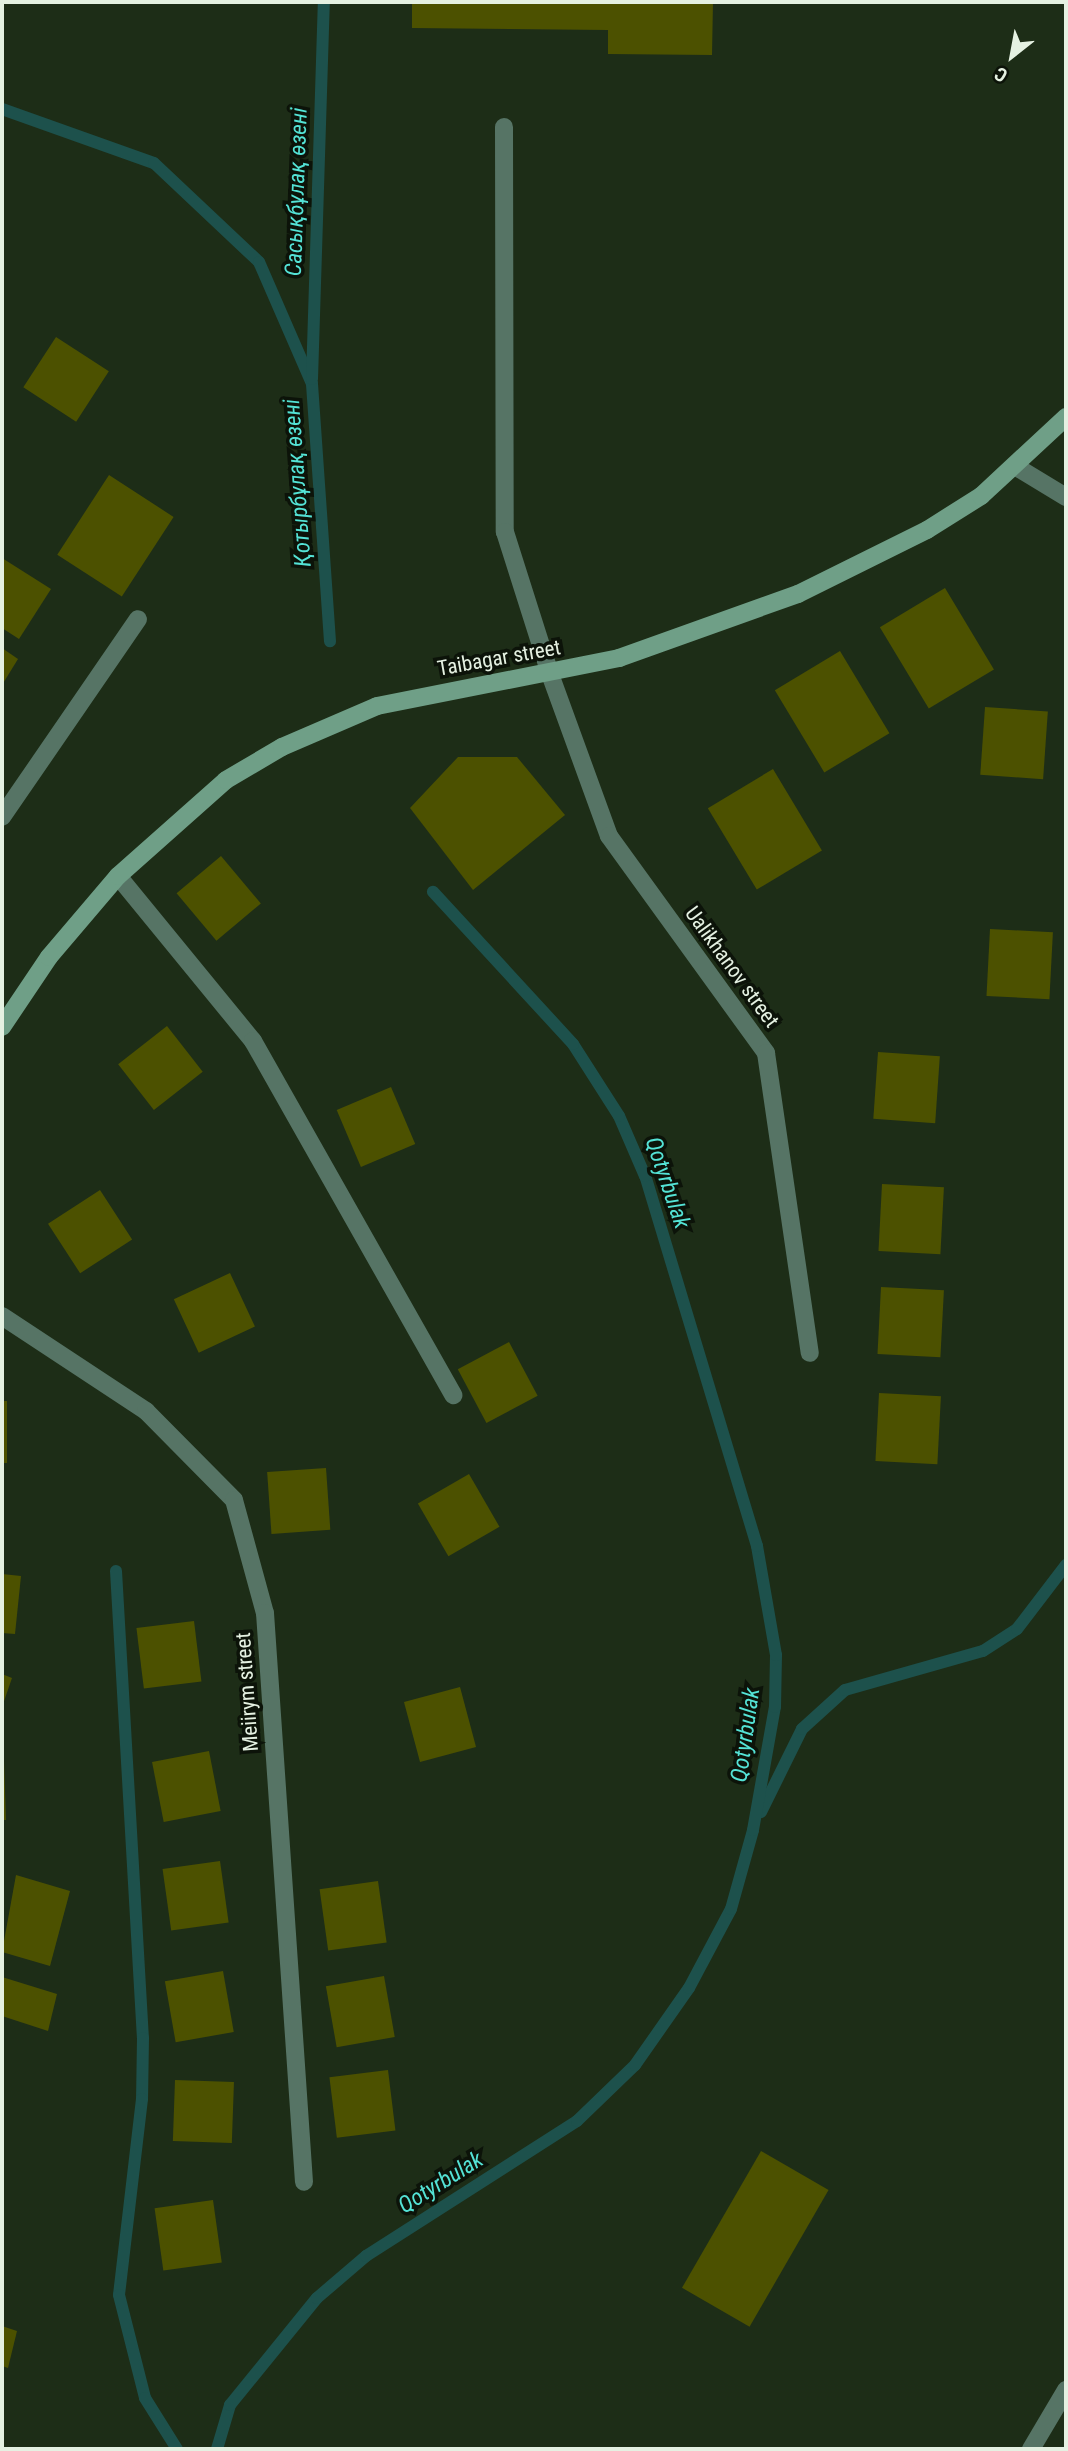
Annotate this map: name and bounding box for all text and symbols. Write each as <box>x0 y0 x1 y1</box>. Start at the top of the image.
north arrow <box>977 21 1047 91</box>
text: С <box>990 62 1011 87</box>
water label: Сасықбұлақ өзені <box>280 107 314 277</box>
water label: Қотырбұлақ өзені <box>278 398 318 568</box>
street label: Taibagar street <box>435 635 563 681</box>
street label: Ualikhanov street <box>680 902 784 1032</box>
water label: Qotyrbulak <box>638 1134 696 1232</box>
street label: Meiirym street <box>230 1632 264 1752</box>
water label: Qotyrbulak <box>726 1686 766 1784</box>
water label: Qotyrbulak <box>393 2146 489 2220</box>

